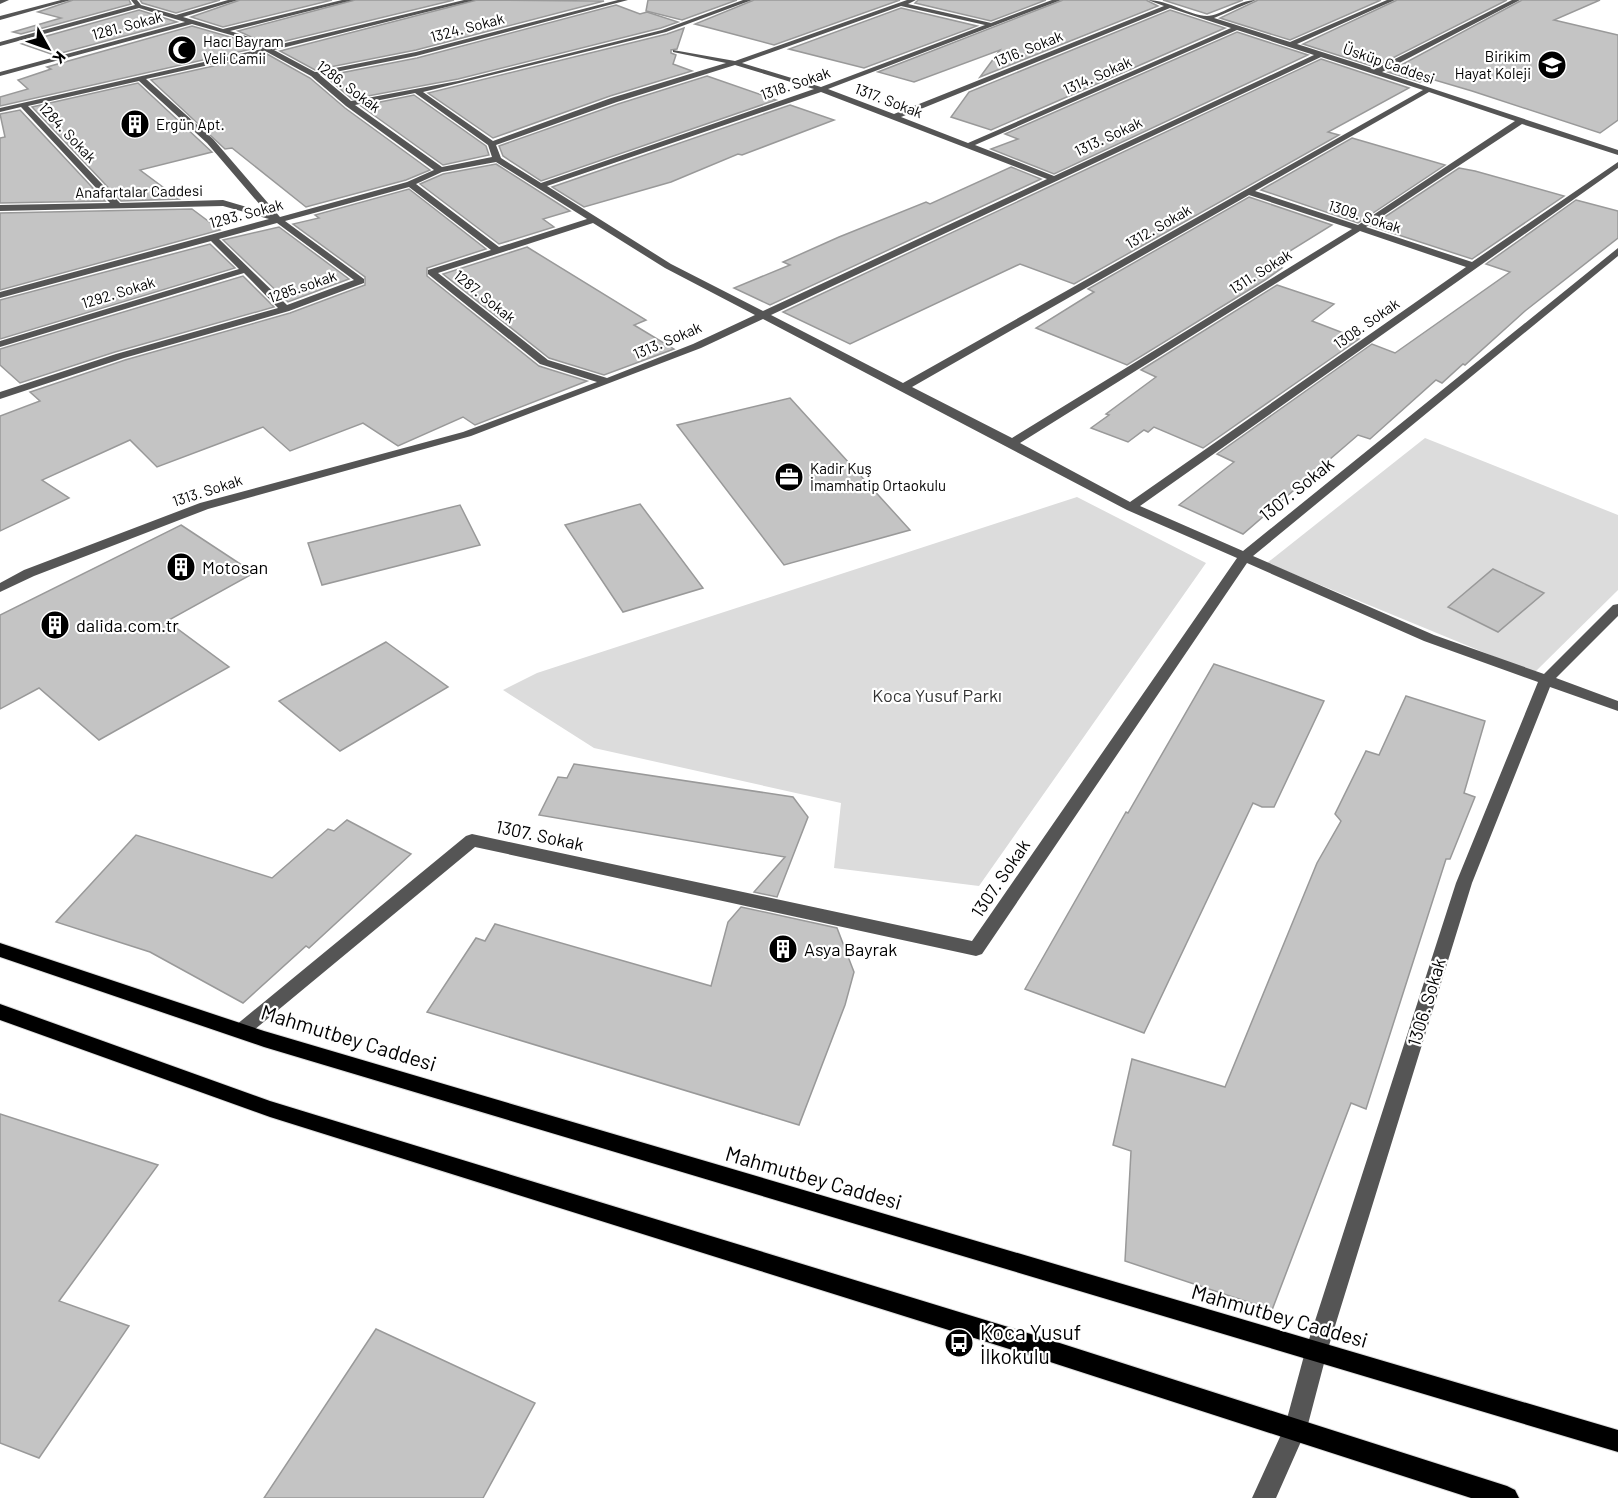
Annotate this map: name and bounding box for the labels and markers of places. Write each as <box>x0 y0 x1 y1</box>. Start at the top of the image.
place label: Hacı Bayram Veli Camii <box>203 32 284 67</box>
mosque icon: Hacı Bayram Veli Camii <box>166 34 198 66</box>
place label: Birikim Hayat Koleji <box>1455 47 1531 82</box>
school or university icon: Birikim Hayat Koleji <box>1536 49 1568 81</box>
building icon: Ergün Apt. <box>119 108 151 140</box>
place label: Ergün Apt. <box>156 115 225 133</box>
place label: Kadir Kuş İmamhatip Ortaokulu <box>810 459 946 494</box>
office icon: Kadir Kuş İmamhatip Ortaokulu <box>773 461 805 493</box>
building icon: Motosan <box>165 551 197 583</box>
place label: Motosan <box>202 556 268 578</box>
building icon: dalida.com.tr <box>39 609 71 641</box>
place label: dalida.com.tr <box>76 614 179 636</box>
building icon: Asya Bayrak <box>767 933 799 965</box>
place label: Asya Bayrak <box>804 938 897 960</box>
place label: Koca Yusuf İlkokulu <box>980 1319 1081 1368</box>
bus stop icon: Koca Yusuf İlkokulu <box>943 1327 975 1359</box>

